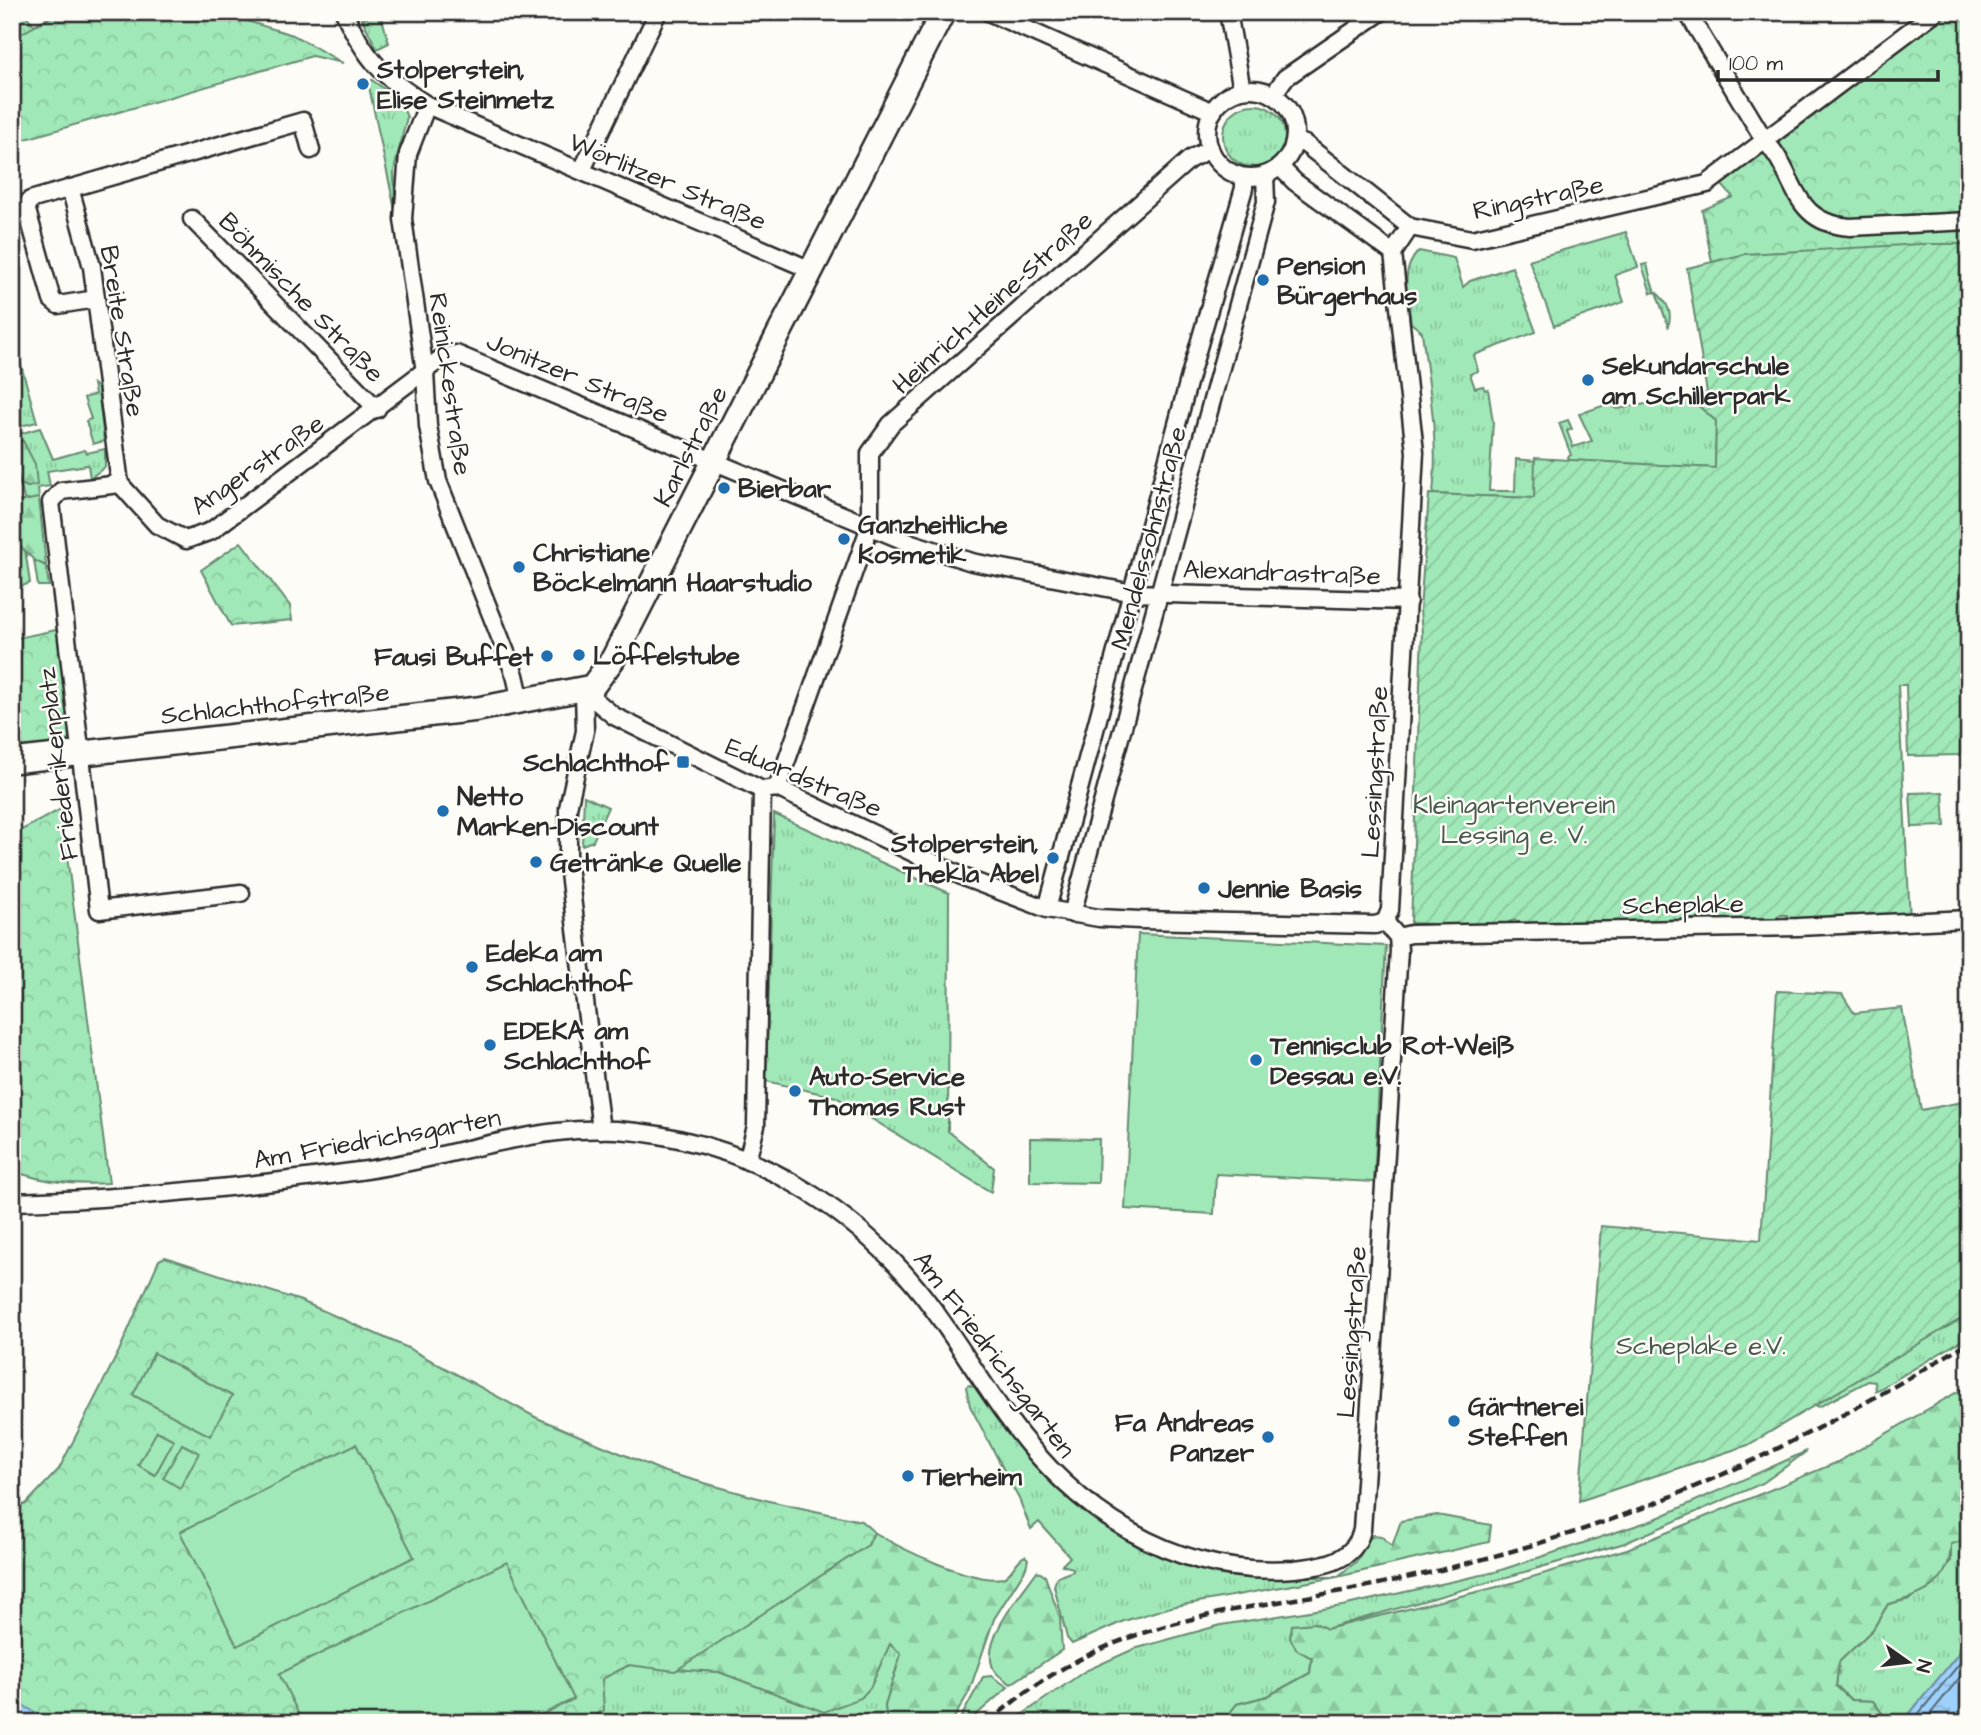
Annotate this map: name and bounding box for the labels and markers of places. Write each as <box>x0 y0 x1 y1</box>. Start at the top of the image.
place label: Stolperstein, Elise Steinmetz <box>376 52 555 118</box>
marker: Stolperstein, Elise Steinmetz <box>355 76 371 92</box>
place label: Pension Bürgerhaus <box>1277 248 1417 317</box>
marker: Pension Bürgerhaus <box>1255 272 1271 288</box>
place label: Sekundarschule am Schillerpark <box>1601 348 1791 414</box>
marker: Sekundarschule am Schillerpark <box>1580 372 1596 388</box>
place label: Bierbar <box>738 471 832 507</box>
marker: Bierbar <box>716 480 732 496</box>
place label: Ganzheitliche Kosmetik <box>858 507 1008 573</box>
marker: Ganzheitliche Kosmetik <box>836 531 852 547</box>
place label: Christiane Böckelmann Haarstudio <box>533 535 812 601</box>
marker: Christiane Böckelmann Haarstudio <box>511 559 527 575</box>
place label: Löffelstube <box>593 638 740 674</box>
place label: Fausi Buffet <box>374 639 533 675</box>
marker: Löffelstube <box>571 647 587 663</box>
marker: Fausi Buffet <box>539 648 555 664</box>
place label: Schlachthof <box>522 745 670 781</box>
marker: Schlachthof <box>675 754 691 770</box>
place label: Netto Marken-Discount <box>457 779 659 845</box>
marker: Netto Marken-Discount <box>435 803 451 819</box>
place label: Stolperstein, Thekla Abel <box>890 826 1039 892</box>
place label: Getränke Quelle <box>550 845 742 881</box>
marker: Stolperstein, Thekla Abel <box>1045 850 1061 866</box>
marker: Getränke Quelle <box>528 854 544 870</box>
place label: Jennie Basis <box>1217 871 1362 907</box>
marker: Jennie Basis <box>1196 880 1212 896</box>
place label: Edeka am Schlachthof <box>485 935 633 1001</box>
marker: Edeka am Schlachthof <box>464 959 480 975</box>
place label: EDEKA am Schlachthof <box>503 1013 651 1079</box>
place label: Tennisclub Rot-Weiß Dessau e.V. <box>1269 1028 1515 1094</box>
marker: EDEKA am Schlachthof <box>482 1037 498 1053</box>
marker: Tennisclub Rot-Weiß Dessau e.V. <box>1248 1052 1264 1068</box>
place label: Auto-Service Thomas Rust <box>808 1059 965 1125</box>
marker: Auto-Service Thomas Rust <box>787 1083 803 1099</box>
place label: Gärtnerei Steffen <box>1467 1389 1584 1455</box>
place label: Fa Andreas Panzer <box>1115 1405 1255 1471</box>
marker: Gärtnerei Steffen <box>1446 1413 1462 1429</box>
marker: Fa Andreas Panzer <box>1260 1429 1276 1445</box>
place label: Tierheim <box>921 1459 1022 1495</box>
marker: Tierheim <box>900 1468 916 1484</box>

